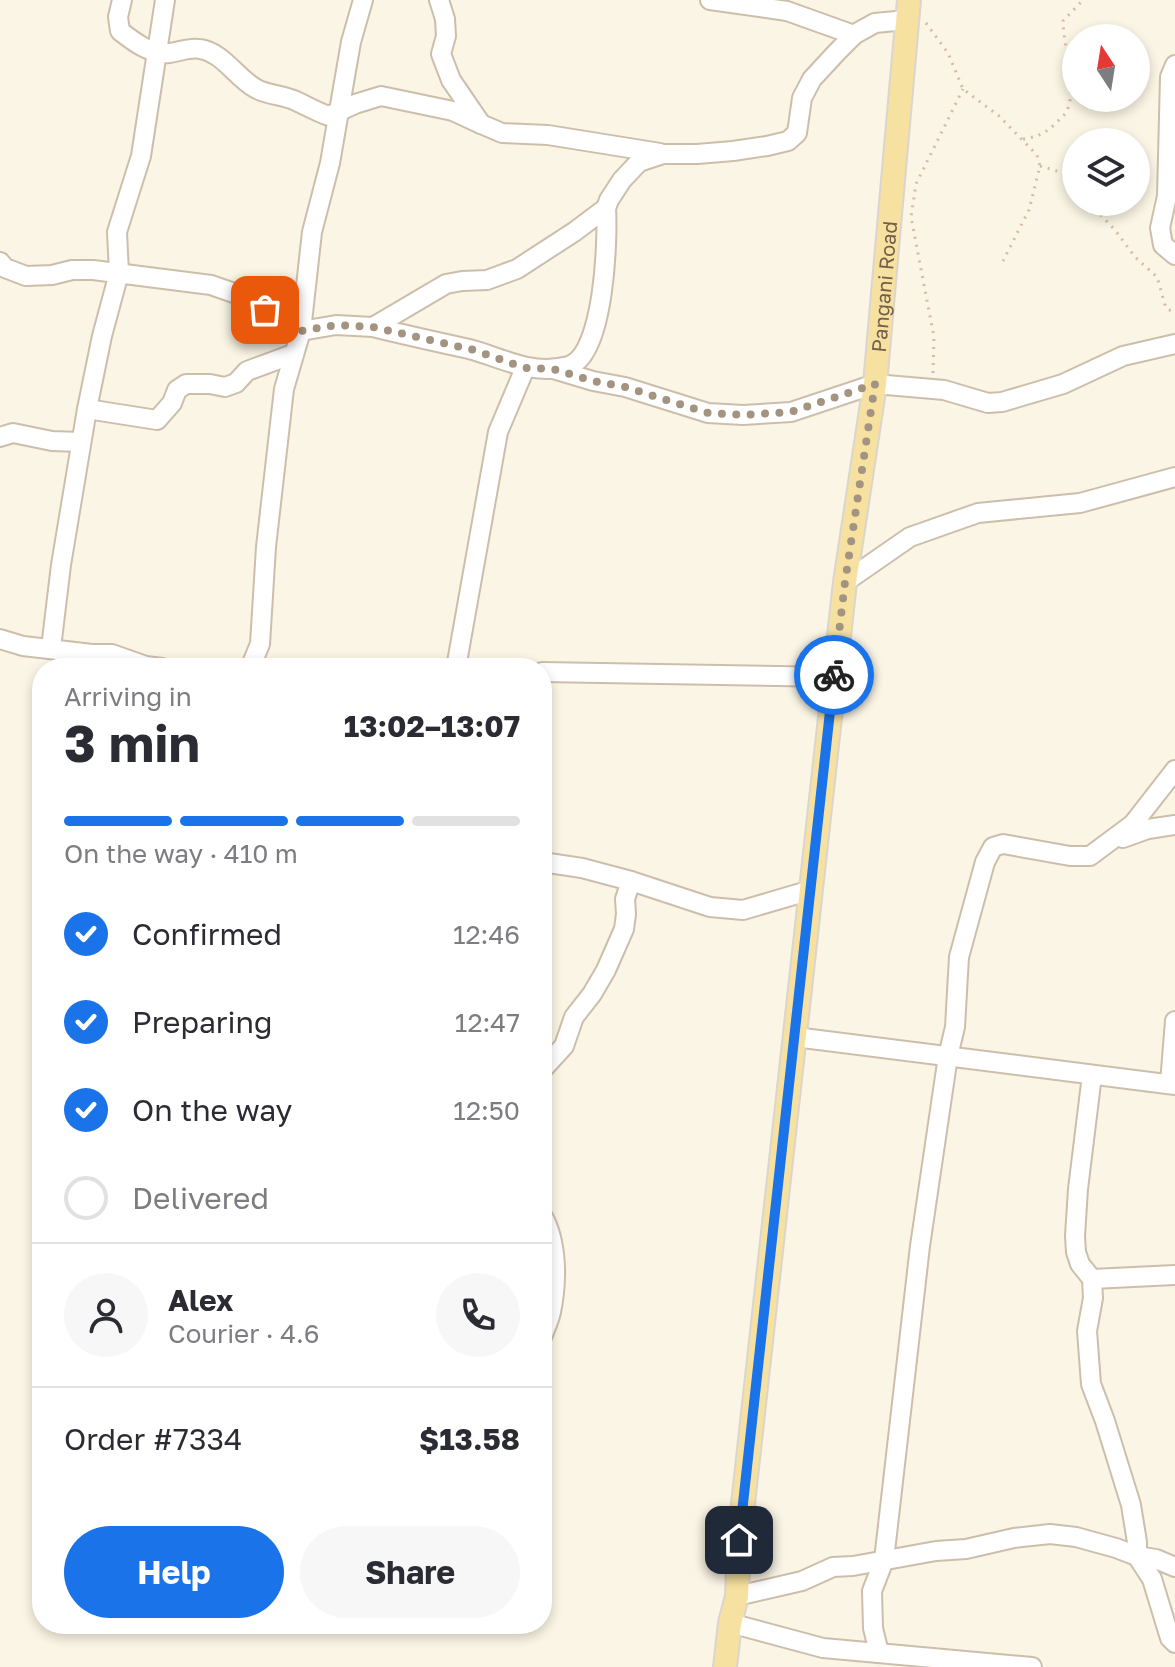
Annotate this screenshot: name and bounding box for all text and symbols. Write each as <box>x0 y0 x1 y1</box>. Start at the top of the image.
north arrow <box>1062 24 1150 112</box>
map controls <box>1062 24 1150 216</box>
button: layers <box>1062 128 1150 216</box>
street label: Pangani Road <box>866 220 901 353</box>
pin <box>231 276 299 344</box>
icon: bag <box>243 288 287 332</box>
courier <box>794 635 874 715</box>
icon: bike <box>812 653 856 697</box>
text: Arriving in <box>64 681 192 712</box>
text: 13:02–13:07 <box>344 708 520 744</box>
text: 3 min <box>64 711 200 773</box>
text: On the way · 410 m <box>64 838 298 869</box>
icon: check <box>64 912 108 956</box>
text: Confirmed <box>132 916 282 952</box>
text: 12:46 <box>453 919 520 950</box>
icon: check <box>64 1000 108 1044</box>
text: Preparing <box>132 1004 273 1040</box>
text: 12:47 <box>455 1007 520 1038</box>
icon: check <box>64 1088 108 1132</box>
text: On the way <box>132 1092 292 1128</box>
text: 12:50 <box>453 1095 520 1126</box>
text: Delivered <box>132 1180 269 1216</box>
button: person <box>64 1273 148 1357</box>
button: phone <box>436 1273 520 1357</box>
text: Alex <box>168 1282 233 1318</box>
text: Courier · 4.6 <box>168 1318 320 1349</box>
text: Order #7334 <box>64 1421 242 1457</box>
text: $13.58 <box>419 1421 520 1457</box>
pin <box>705 1506 773 1574</box>
icon: home <box>717 1518 761 1562</box>
button: Help <box>64 1526 284 1618</box>
button: Share <box>300 1526 520 1618</box>

